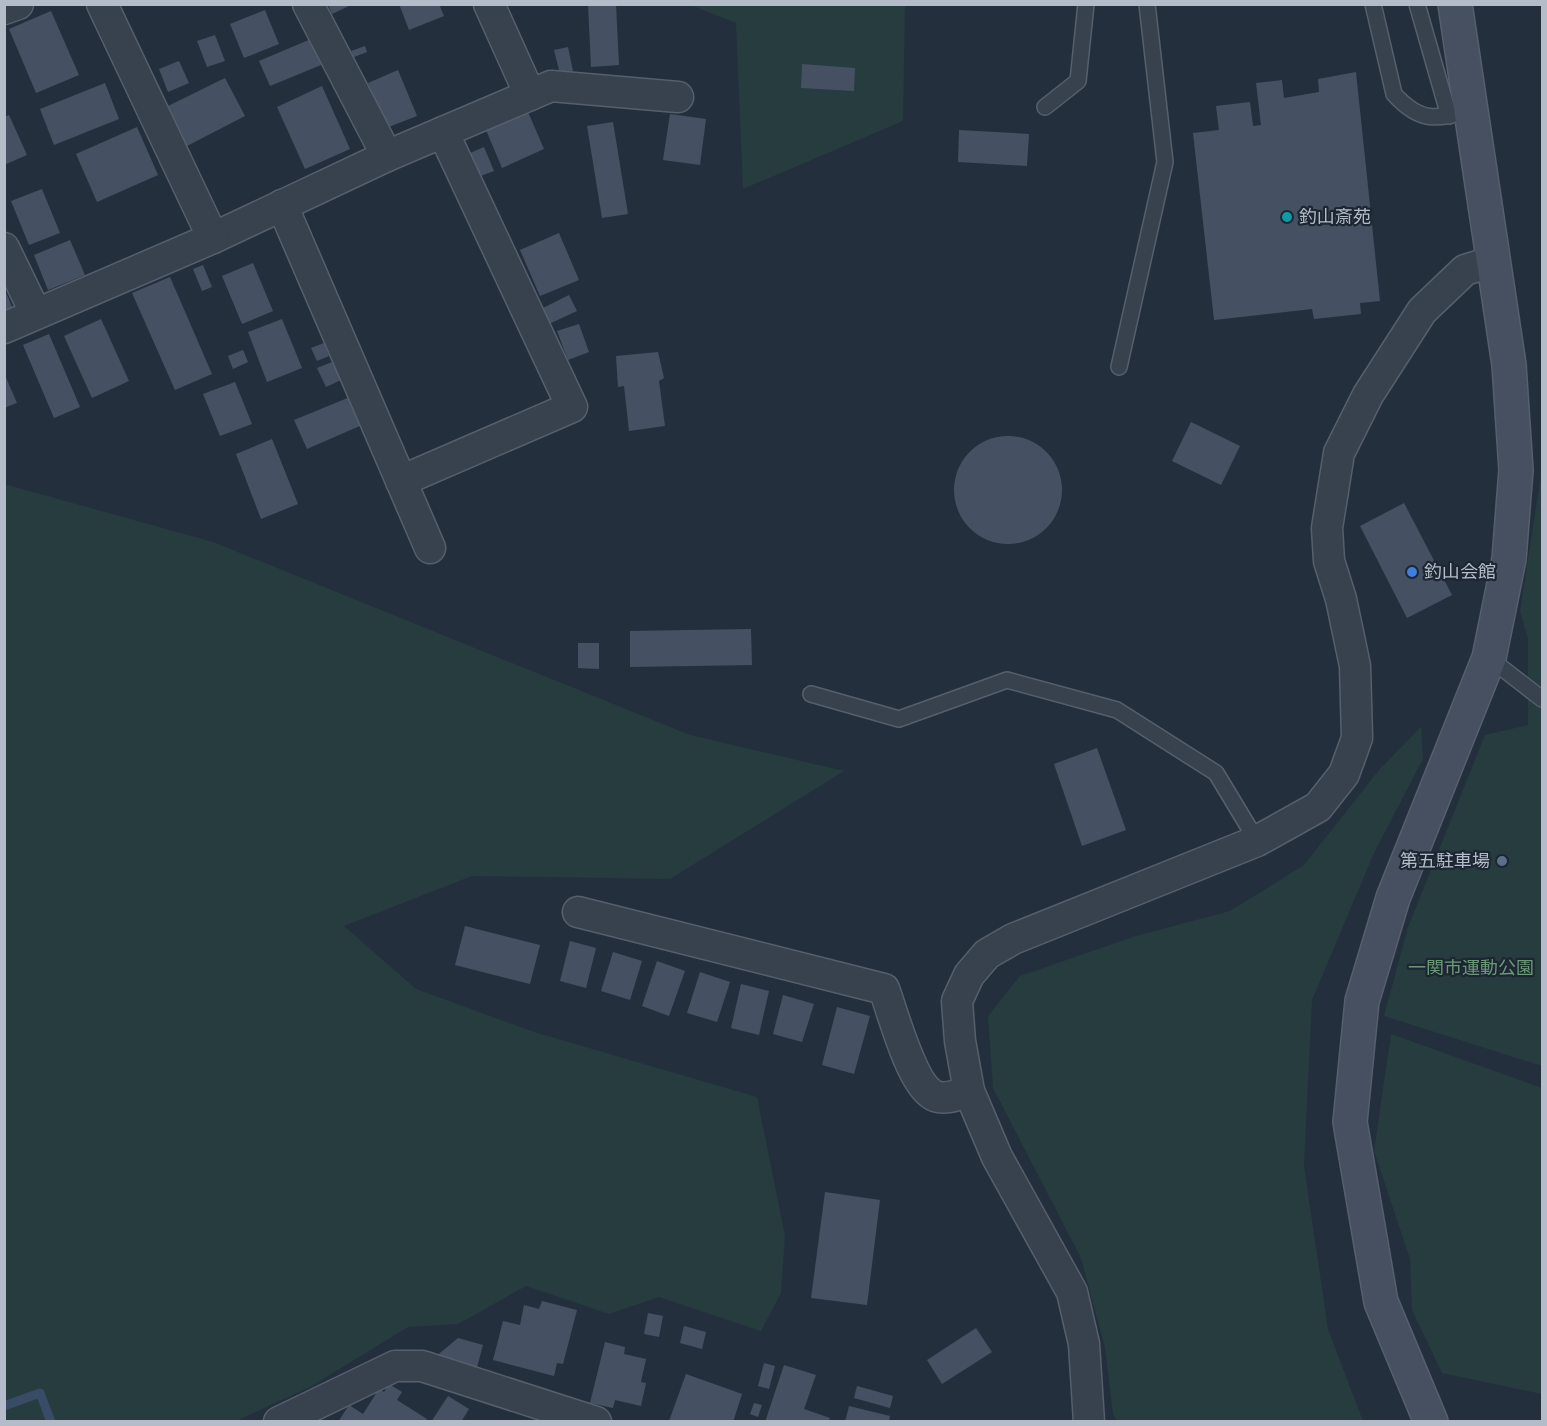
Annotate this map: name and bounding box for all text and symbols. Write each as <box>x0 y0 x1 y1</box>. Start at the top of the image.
place label: 釣山斎苑 <box>1299 205 1371 227</box>
marker: 釣山斎苑 <box>1280 210 1294 224</box>
place label: 釣山会館 <box>1424 560 1496 582</box>
marker: 釣山会館 <box>1405 565 1419 579</box>
place label: 第五駐車場 <box>1400 849 1490 871</box>
marker: 第五駐車場 <box>1495 854 1509 868</box>
park label: 一関市運動公園 <box>1408 956 1534 978</box>

